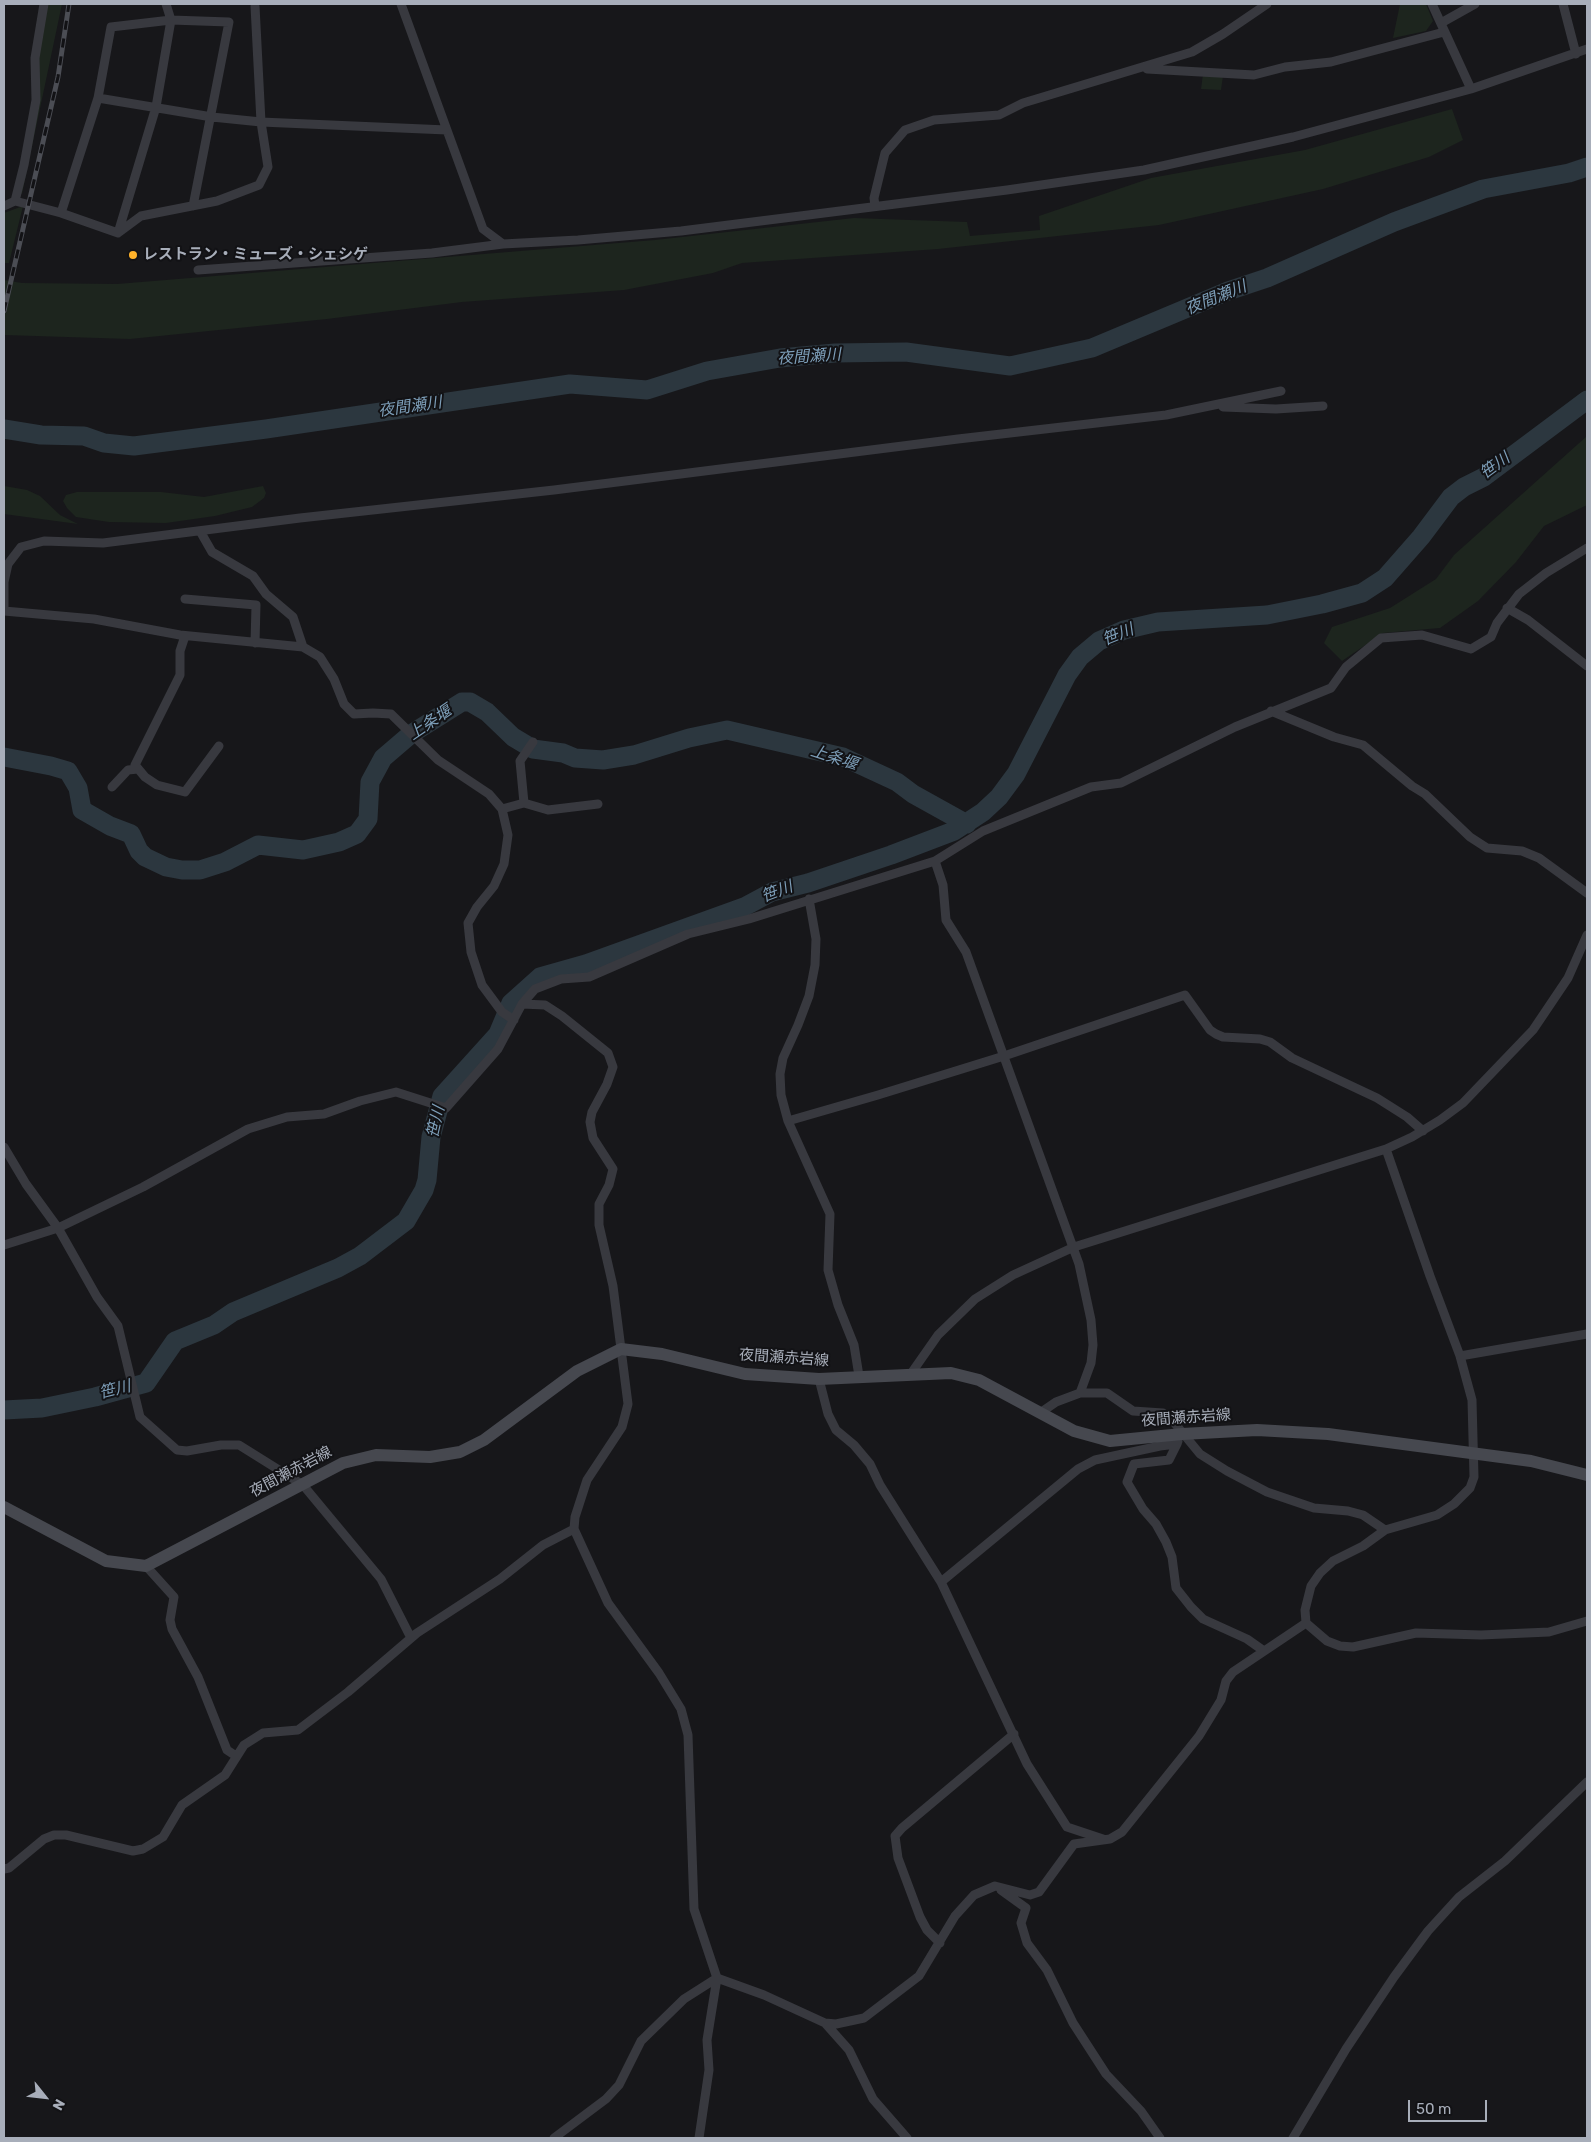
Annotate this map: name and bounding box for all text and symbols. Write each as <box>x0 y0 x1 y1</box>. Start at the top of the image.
place label: レストラン・ミューズ・シェシゲ <box>143 246 368 264</box>
marker: レストラン・ミューズ・シェシゲ <box>127 249 139 261</box>
water label: 夜間瀬川 <box>1183 277 1249 319</box>
water label: 夜間瀬川 <box>776 345 842 369</box>
water label: 夜間瀬川 <box>377 393 443 421</box>
water label: 笹川 <box>1476 449 1514 483</box>
water label: 笹川 <box>1100 620 1136 650</box>
water label: 上条堰 <box>405 702 455 744</box>
water label: 上条堰 <box>808 741 860 775</box>
water label: 笹川 <box>759 877 795 907</box>
water label: 笹川 <box>423 1104 449 1140</box>
street label: 夜間瀬赤岩線 <box>738 1346 830 1370</box>
water label: 笹川 <box>97 1377 133 1403</box>
street label: 夜間瀬赤岩線 <box>1140 1406 1232 1430</box>
street label: 夜間瀬赤岩線 <box>247 1443 335 1501</box>
north arrow <box>20 2072 70 2122</box>
scale bar <box>1411 2090 1490 2122</box>
text: N <box>49 2096 68 2113</box>
text: 50 m <box>1416 2100 1451 2118</box>

